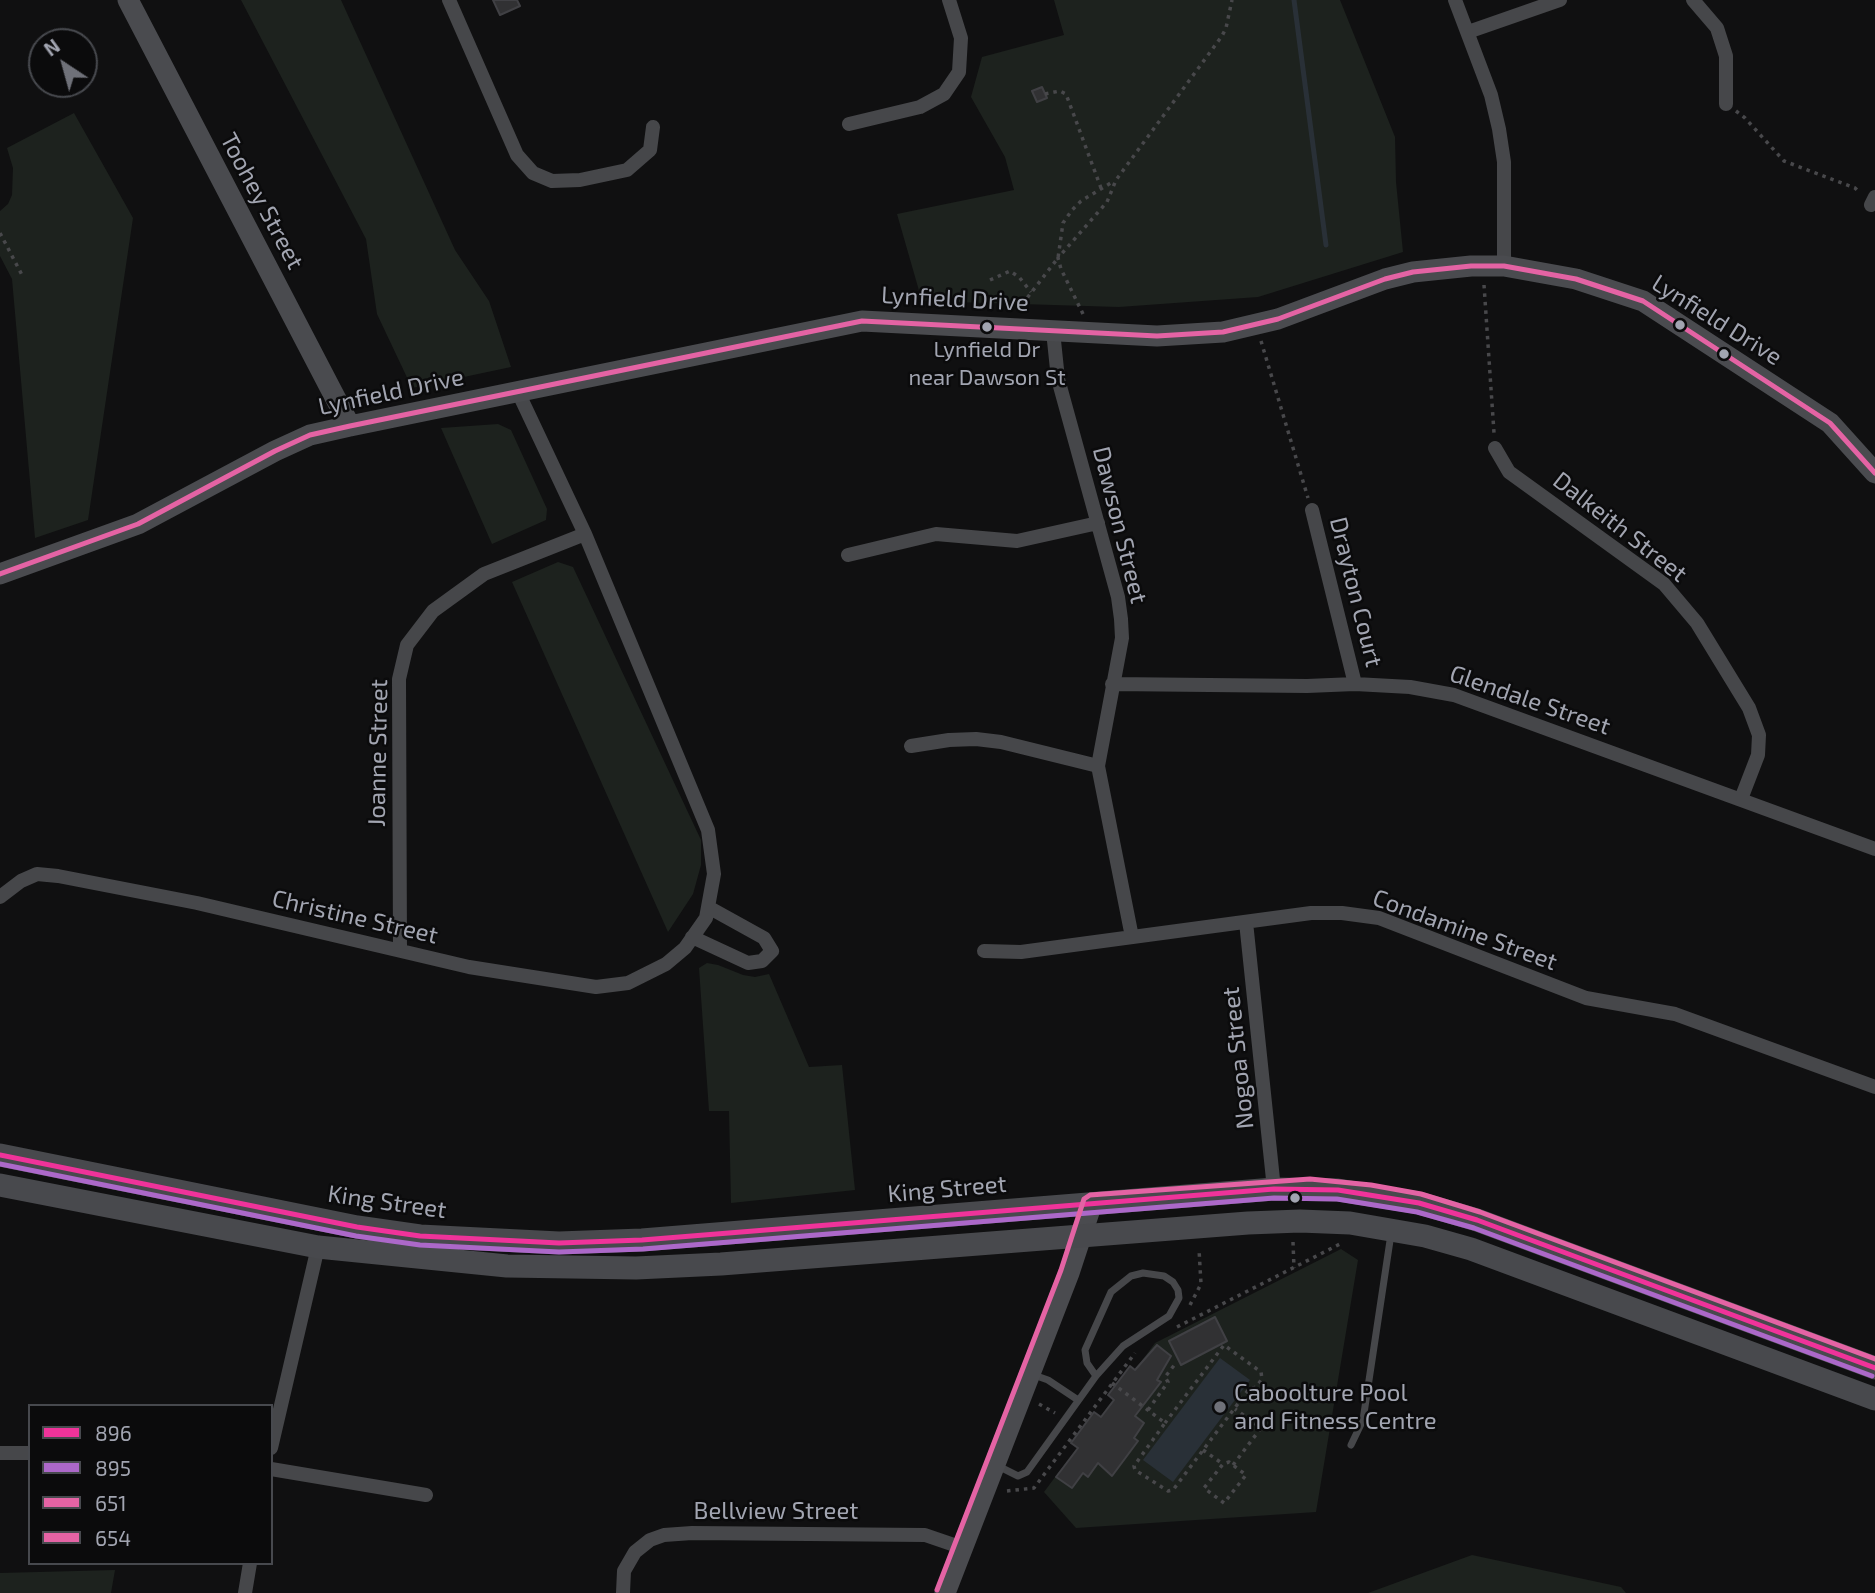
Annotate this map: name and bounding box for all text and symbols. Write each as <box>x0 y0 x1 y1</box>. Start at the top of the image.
north arrow <box>28 28 98 98</box>
text: N <box>39 34 64 61</box>
street label: Toohey Street <box>214 128 310 274</box>
street label: Lynfield Drive <box>1647 269 1787 371</box>
street label: Lynfield Drive <box>880 281 1030 317</box>
unlabelled marker <box>1673 318 1687 332</box>
marker: Lynfield Dr near Dawson St <box>980 320 994 334</box>
place label: Lynfield Dr near Dawson St <box>908 337 1066 388</box>
unlabelled marker <box>1717 347 1731 361</box>
street label: Lynfield Drive <box>316 363 466 421</box>
street label: Dawson Street <box>1087 444 1153 606</box>
street label: Dalkeith Street <box>1547 466 1693 588</box>
street label: Drayton Court <box>1323 514 1389 670</box>
street label: Glendale Street <box>1446 659 1614 741</box>
street label: Joanne Street <box>362 679 394 827</box>
street label: Condamine Street <box>1369 883 1561 977</box>
street label: Christine Street <box>269 884 441 950</box>
street label: Nogoa Street <box>1216 986 1260 1130</box>
street label: King Street <box>886 1169 1008 1209</box>
street label: King Street <box>326 1179 448 1225</box>
unlabelled marker <box>1288 1191 1302 1205</box>
place label: Caboolture Pool and Fitness Centre <box>1234 1379 1437 1435</box>
marker: Caboolture Pool and Fitness Centre <box>1212 1399 1228 1415</box>
legend <box>28 1404 273 1565</box>
text: 896 <box>95 1420 132 1445</box>
text: 895 <box>95 1455 131 1480</box>
text: 651 <box>95 1490 127 1515</box>
street label: Bellview Street <box>694 1497 858 1525</box>
text: 654 <box>95 1525 131 1550</box>

